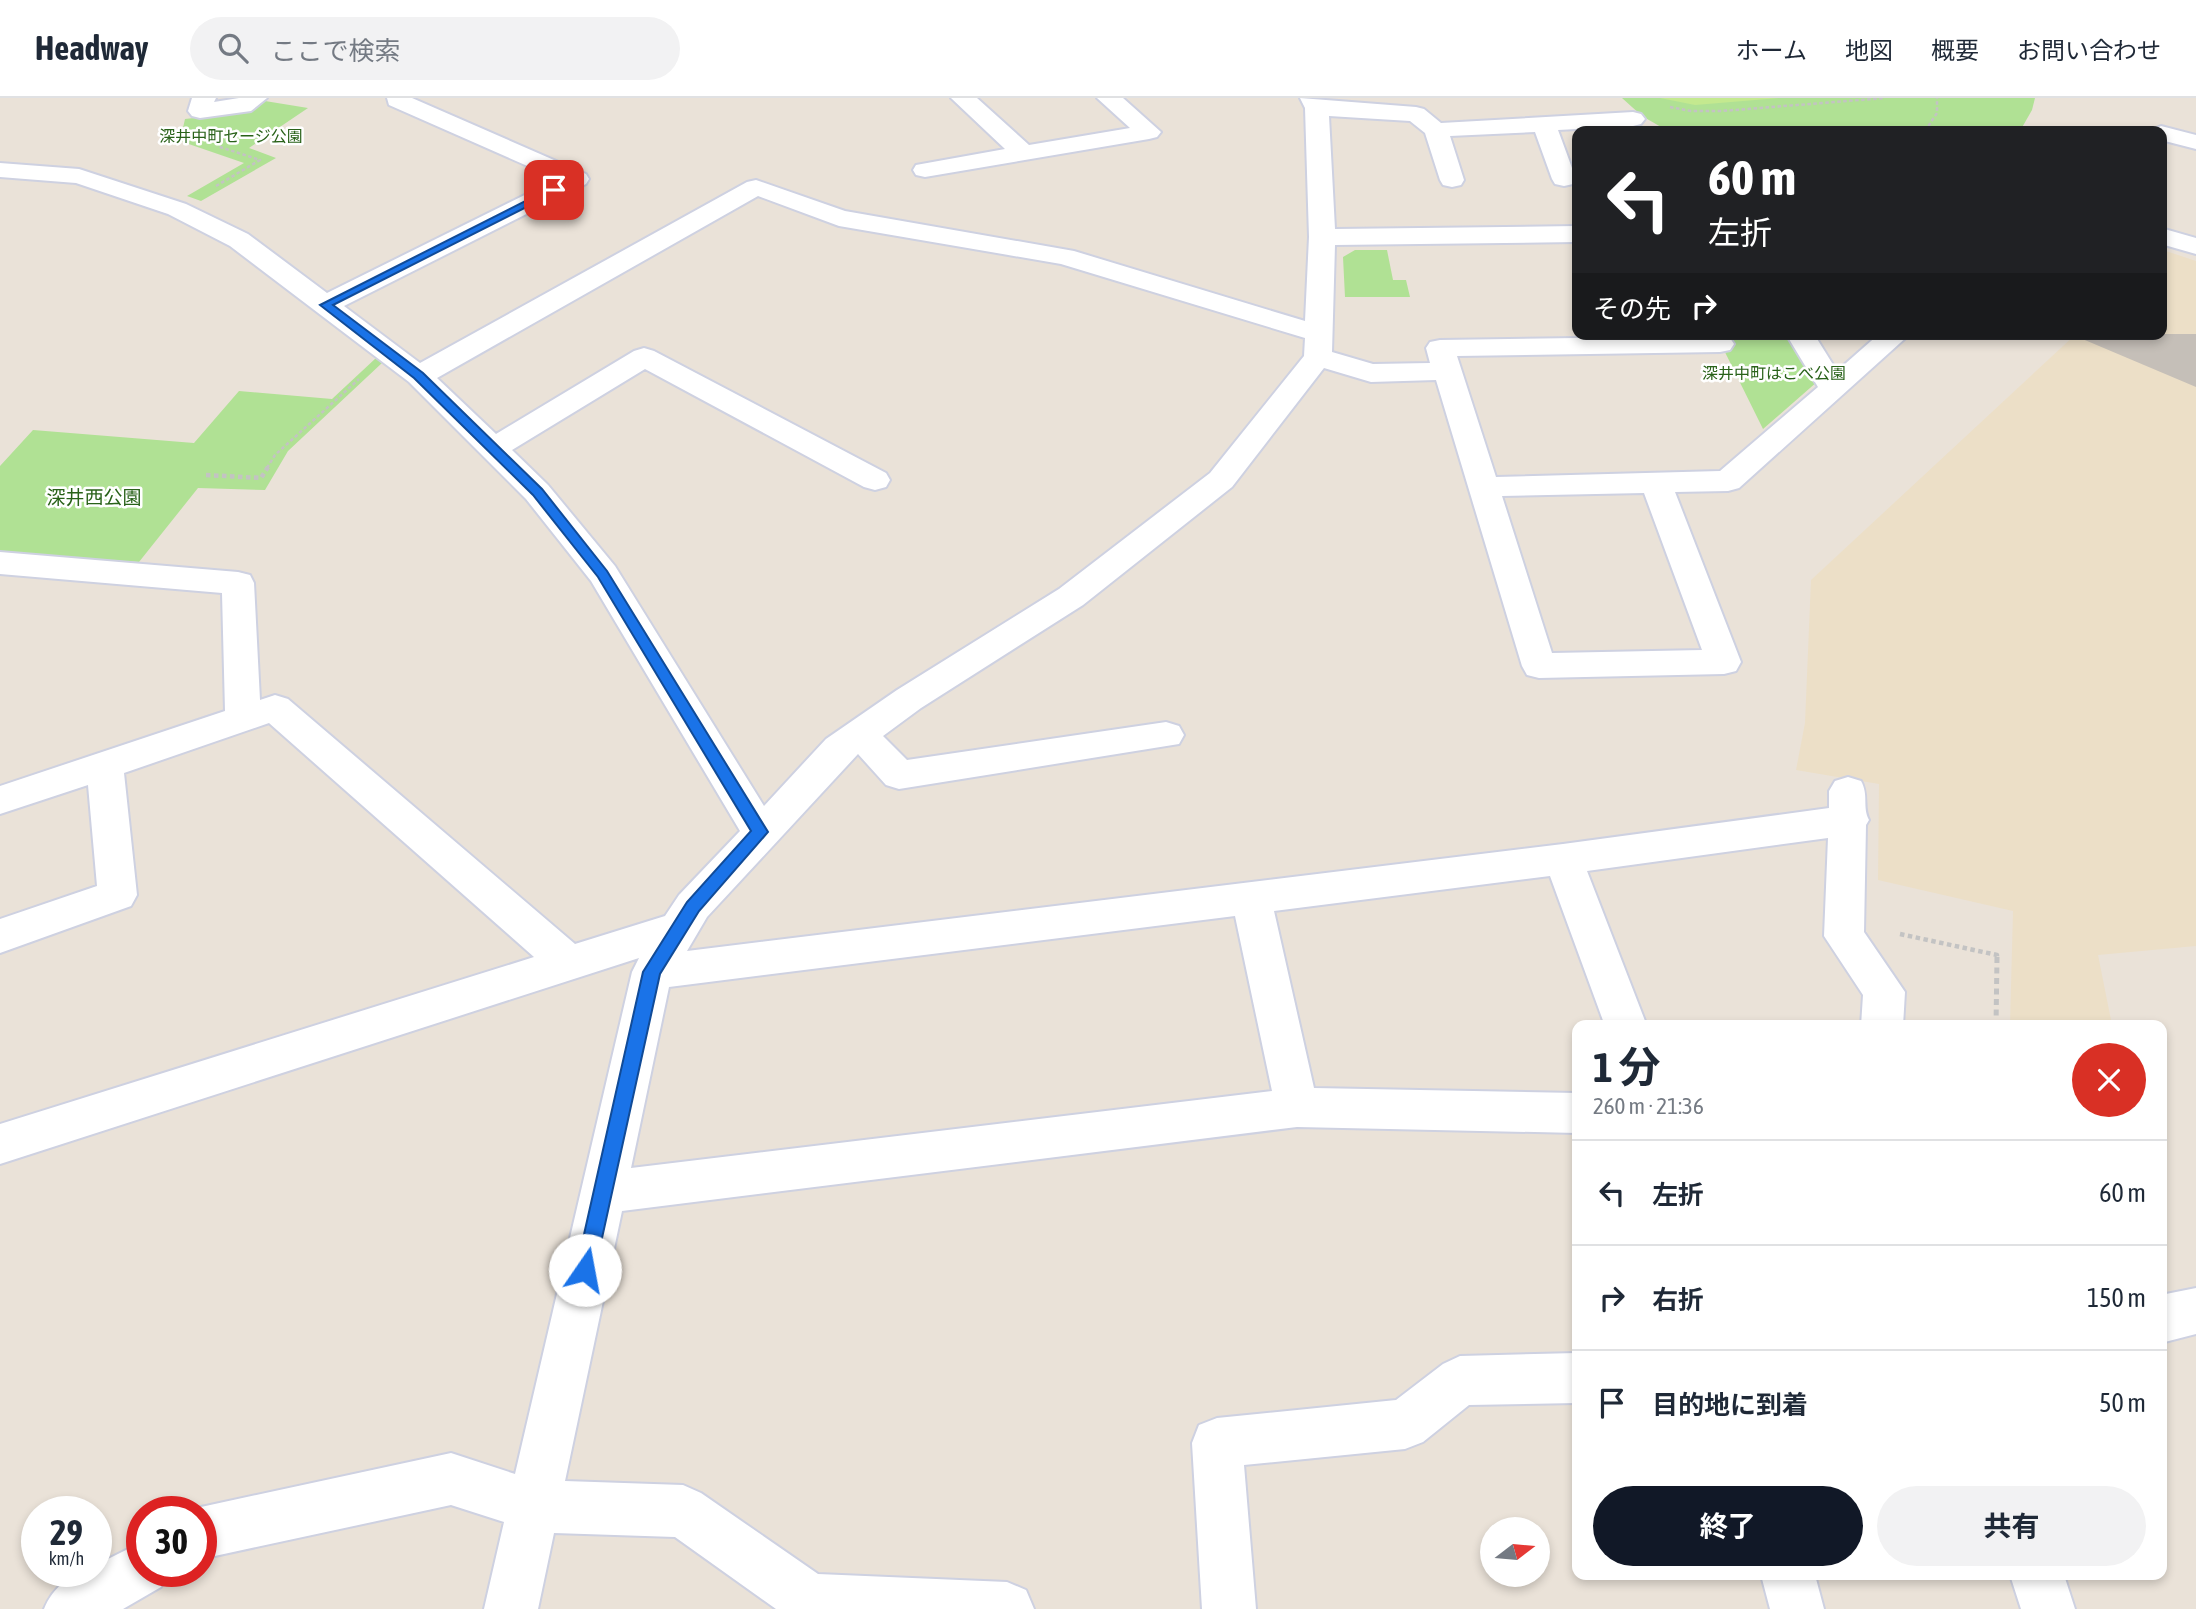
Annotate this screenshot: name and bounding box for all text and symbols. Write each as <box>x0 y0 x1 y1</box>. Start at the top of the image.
search box <box>190 17 680 80</box>
text: Headway <box>35 29 148 67</box>
icon: search <box>214 29 252 67</box>
text: ここで検索 <box>270 36 400 66</box>
text: ホーム <box>1736 37 1807 64</box>
text: 地図 <box>1845 37 1893 64</box>
text: 概要 <box>1931 37 1979 64</box>
text: お問い合わせ <box>2017 37 2161 64</box>
park label: 深井中町セージ公園 <box>159 127 303 145</box>
text: 60 m <box>1708 149 1796 205</box>
icon: left <box>1593 154 1684 245</box>
pin <box>524 160 584 220</box>
icon: arrive <box>535 171 573 209</box>
text: 左折 <box>1708 214 1772 251</box>
icon: right <box>1685 287 1723 325</box>
text: その先 <box>1593 294 1671 324</box>
park label: 深井中町はこべ公園 <box>1702 364 1846 382</box>
park label: 深井西公園 <box>46 486 142 508</box>
text: 1 分 <box>1593 1043 1661 1091</box>
button: close <box>2072 1043 2146 1117</box>
text: 260 m · 21:36 <box>1593 1093 1704 1119</box>
icon: left <box>1593 1174 1631 1212</box>
text: 60 m <box>2099 1178 2146 1208</box>
text: 左折 <box>1652 1180 1704 1210</box>
position arrow <box>548 1233 622 1307</box>
icon: right <box>1593 1279 1631 1317</box>
text: 150 m <box>2087 1283 2146 1313</box>
text: 右折 <box>1652 1285 1704 1315</box>
icon: arrive <box>1593 1384 1631 1422</box>
text: 50 m <box>2099 1388 2146 1418</box>
text: 目的地に到着 <box>1652 1390 1808 1420</box>
button: 終了 <box>1593 1486 1863 1566</box>
button: 共有 <box>1877 1486 2146 1566</box>
speed limit sign: 30 <box>126 1496 217 1587</box>
text: 29 <box>50 1512 83 1552</box>
north arrow <box>1480 1517 1550 1587</box>
map controls <box>1480 1517 1550 1587</box>
text: km/h <box>49 1548 84 1569</box>

